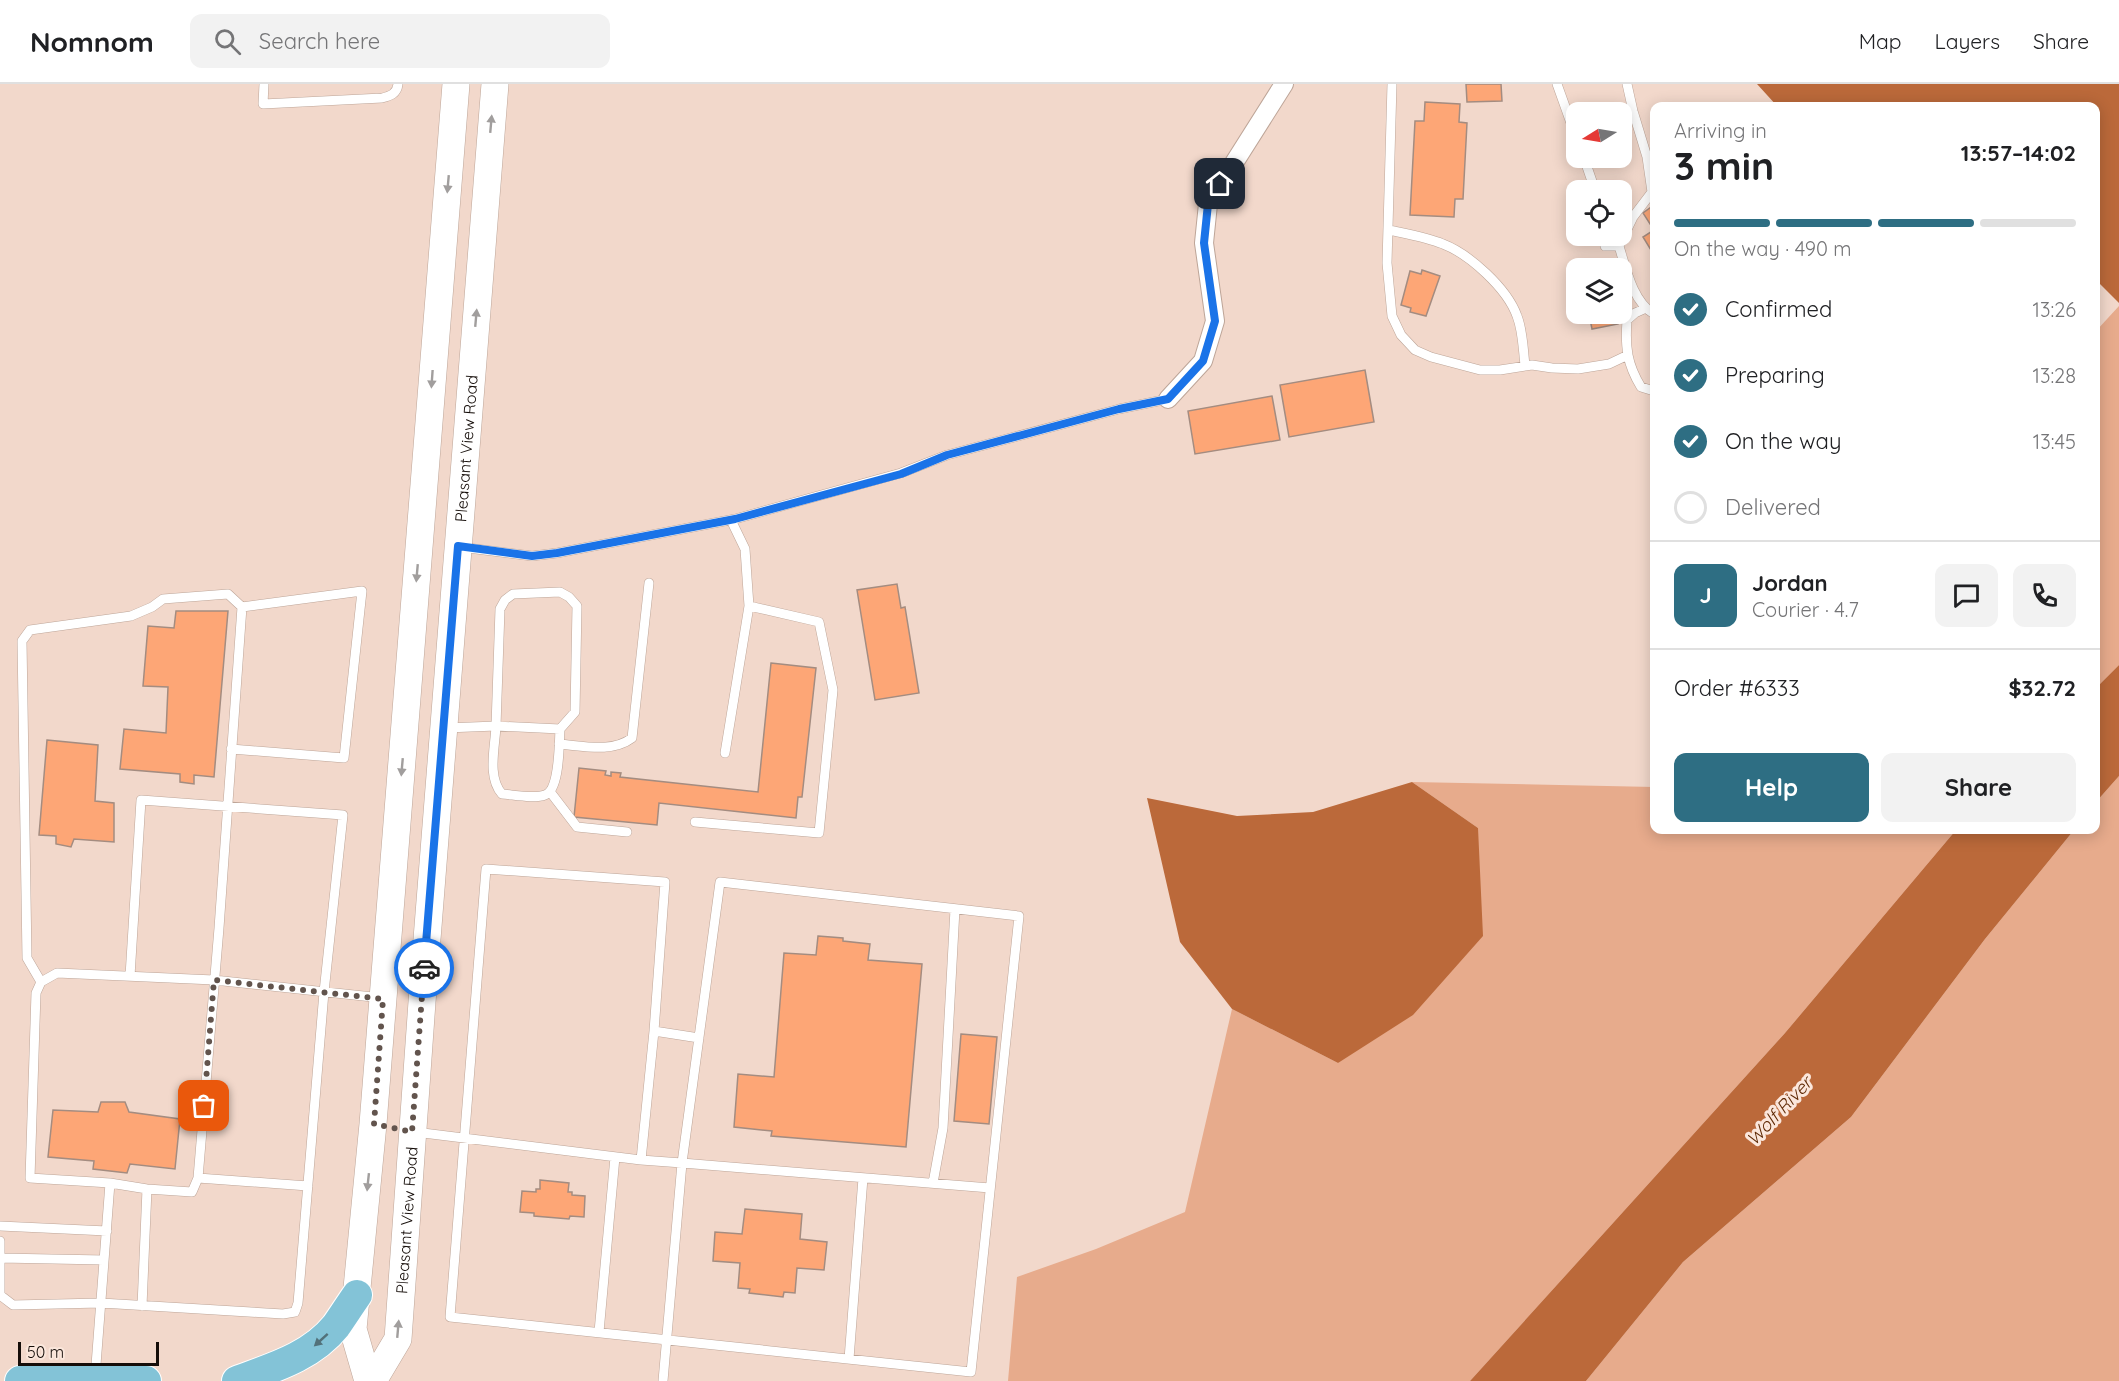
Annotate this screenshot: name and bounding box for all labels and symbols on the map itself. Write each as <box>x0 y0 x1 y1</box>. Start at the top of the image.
north arrow <box>1566 102 1632 168</box>
one-way arrow <box>486 114 496 133</box>
pin <box>1194 158 1245 209</box>
one-way arrow <box>443 175 453 194</box>
one-way arrow <box>471 309 481 328</box>
one-way arrow <box>427 369 437 388</box>
street label: Pleasant View Road <box>450 374 482 523</box>
one-way arrow <box>412 563 422 582</box>
one-way arrow <box>397 758 406 777</box>
courier <box>394 938 454 998</box>
water label: Wolf River <box>1741 1070 1818 1150</box>
pin <box>178 1080 229 1131</box>
street label: Pleasant View Road <box>391 1146 422 1294</box>
one-way arrow <box>363 1173 373 1192</box>
one-way arrow <box>393 1319 403 1338</box>
one-way arrow <box>314 1333 329 1346</box>
scale bar <box>18 1339 159 1366</box>

